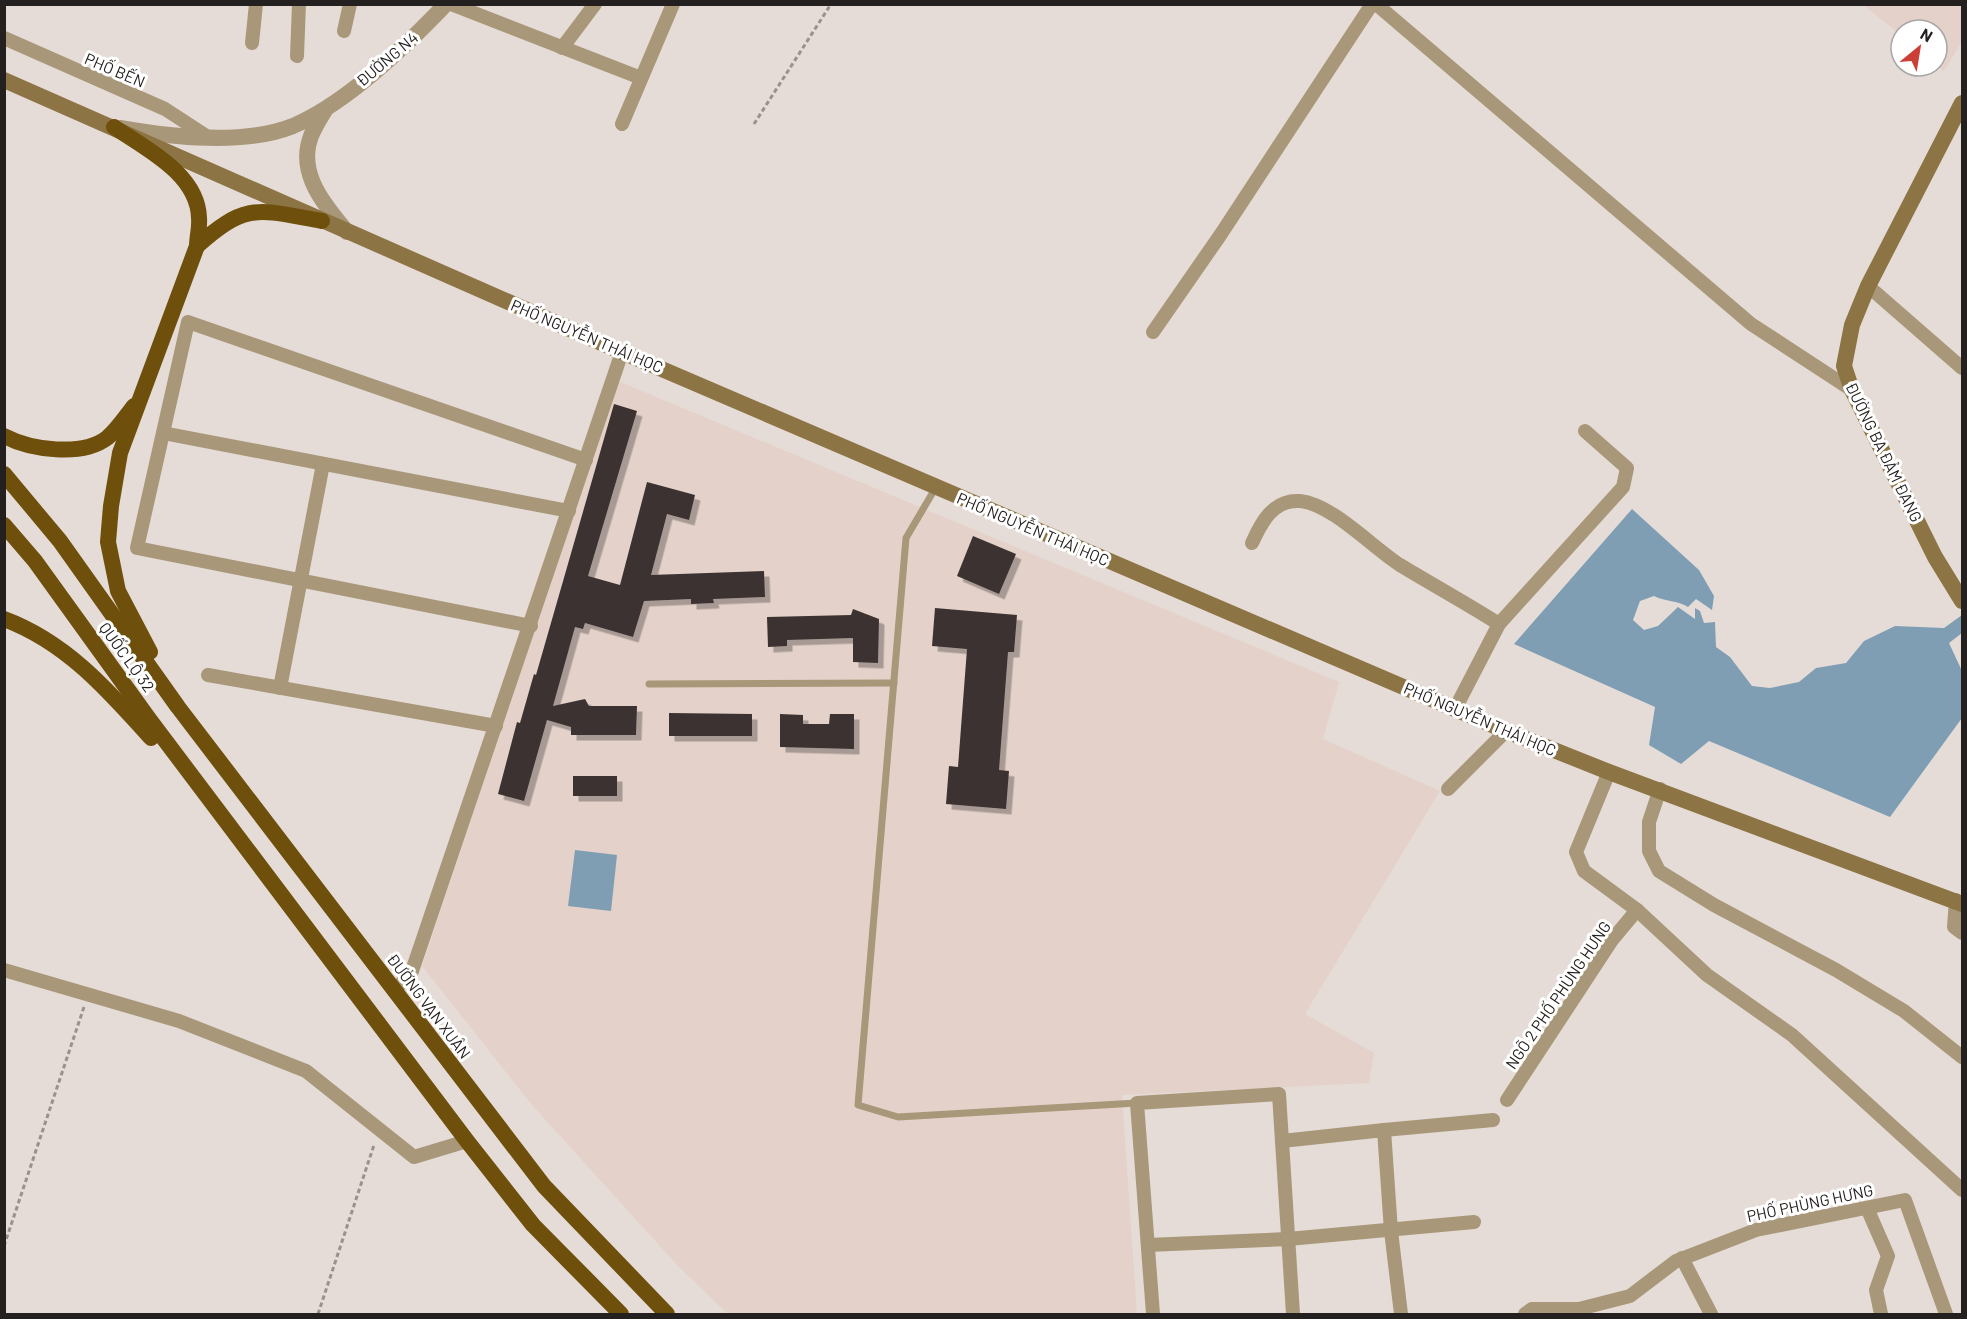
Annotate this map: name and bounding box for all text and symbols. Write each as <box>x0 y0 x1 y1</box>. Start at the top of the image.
north arrow <box>1889 18 1949 78</box>
text: N <box>1917 24 1936 45</box>
street label: ĐƯỜNG N4 <box>352 27 421 90</box>
street label: PHỐ BẾN <box>82 48 148 91</box>
street label: PHỐ NGUYỄN THÁI HỌC <box>508 295 666 376</box>
street label: ĐƯỜNG BA ĐẢM ĐANG <box>1842 379 1927 525</box>
street label: PHỐ NGUYỄN THÁI HỌC <box>954 488 1112 569</box>
street label: QUỐC LỘ 32 <box>96 618 159 695</box>
street label: PHỐ NGUYỄN THÁI HỌC <box>1401 678 1559 759</box>
street label: NGÕ 2 PHỐ PHÙNG HƯNG <box>1501 917 1614 1072</box>
street label: ĐƯỜNG VẠN XUÂN <box>384 949 475 1062</box>
street label: PHỐ PHÙNG HƯNG <box>1745 1180 1875 1225</box>

